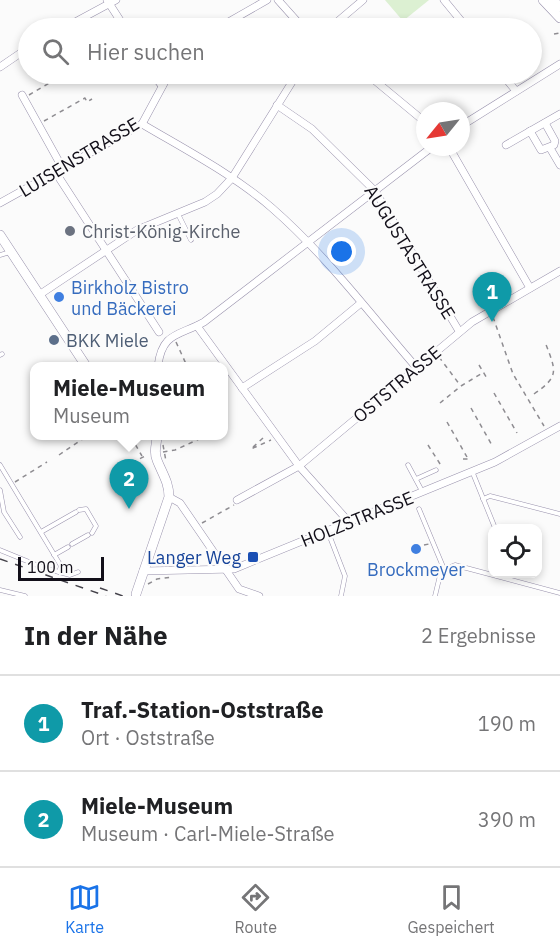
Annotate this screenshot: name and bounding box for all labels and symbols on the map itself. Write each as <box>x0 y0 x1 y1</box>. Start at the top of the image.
north arrow <box>416 102 470 156</box>
street label: LUISENSTRASSE <box>15 112 143 202</box>
street label: AUGUSTASTRASSE <box>359 181 461 323</box>
place label: Christ-König-Kirche <box>82 220 240 243</box>
marker: Christ-König-Kirche <box>63 224 77 238</box>
your location <box>327 237 356 266</box>
pin: 1 <box>472 272 512 322</box>
place label: Birkholz Bistro und Bäckerei <box>71 276 189 320</box>
marker: Birkholz Bistro und Bäckerei <box>52 290 66 304</box>
place label: BKK Miele <box>66 329 149 352</box>
marker: BKK Miele <box>47 333 61 347</box>
street label: OSTSTRASSE <box>348 341 446 427</box>
pin: 2 <box>110 460 148 509</box>
street label: HOLZSTRASSE <box>297 486 417 552</box>
marker: Brockmeyer <box>409 542 423 556</box>
place label: Langer Weg <box>147 546 241 569</box>
marker: Langer Weg <box>246 550 260 564</box>
scale bar <box>18 554 104 582</box>
place label: Brockmeyer <box>367 558 465 581</box>

